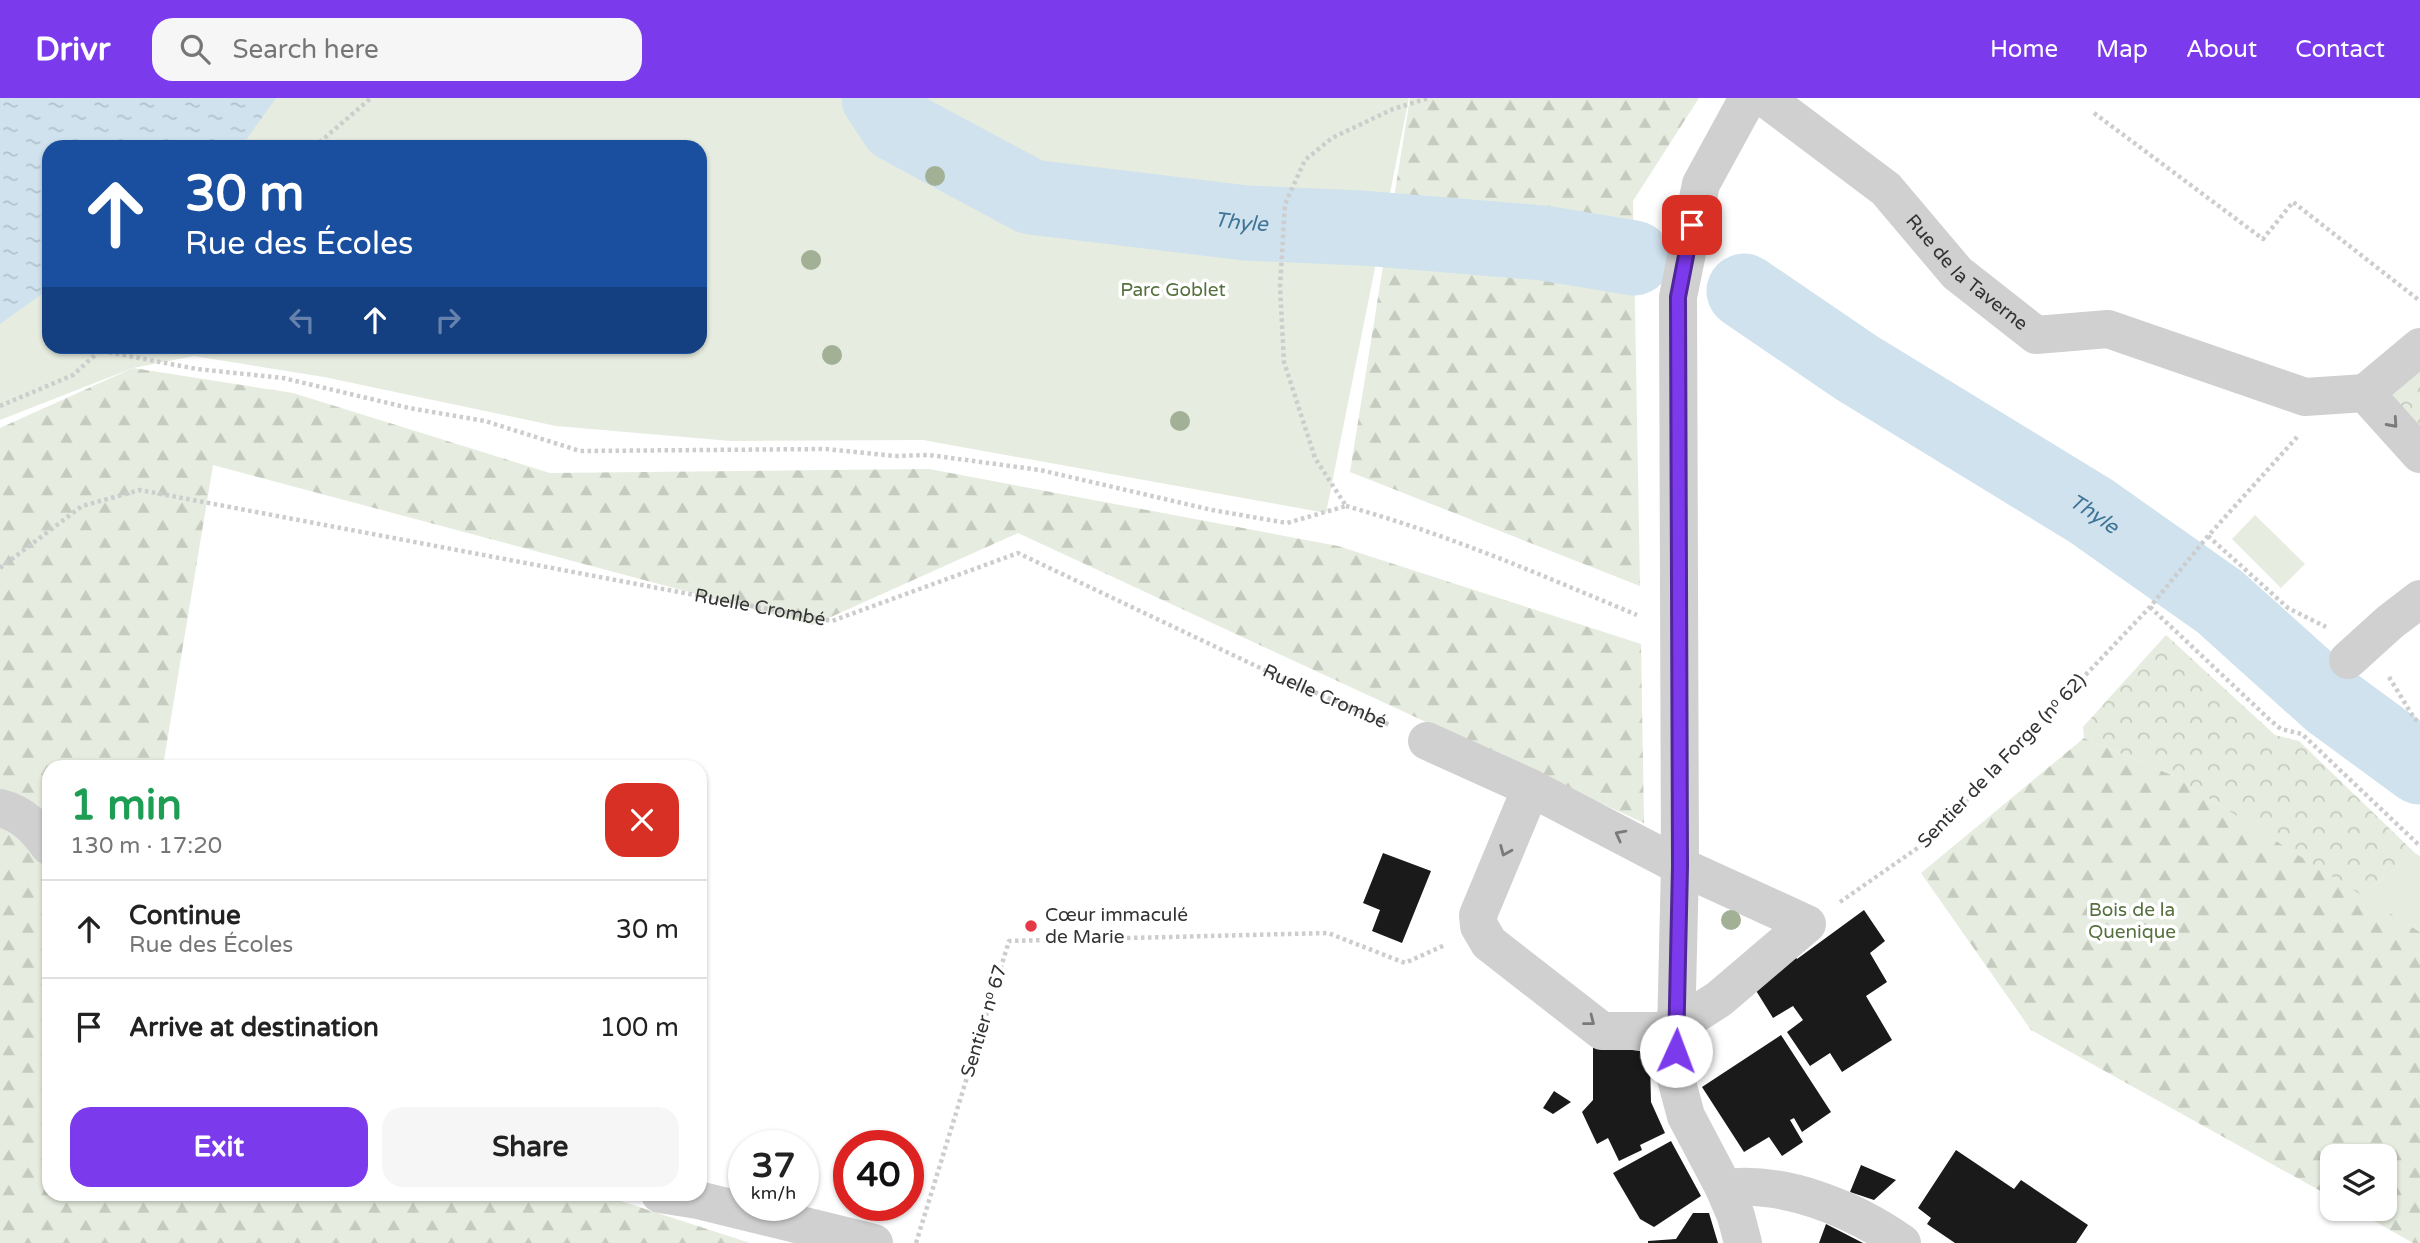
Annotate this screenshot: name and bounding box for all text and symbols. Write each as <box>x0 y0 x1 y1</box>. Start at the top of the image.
search box <box>152 18 642 81</box>
text: Drivr <box>35 30 110 69</box>
icon: search <box>176 30 214 68</box>
text: Search here <box>232 34 379 65</box>
text: Home <box>1990 35 2058 64</box>
text: Map <box>2096 35 2148 64</box>
text: About <box>2186 35 2257 64</box>
text: Contact <box>2295 35 2385 64</box>
text: 30 m <box>185 165 304 224</box>
icon: ahead <box>70 168 161 259</box>
pin <box>1662 195 1722 255</box>
icon: arrive <box>1673 206 1711 244</box>
water label: Thyle <box>1213 207 1269 236</box>
street label: Rue de la Taverne <box>1901 210 2032 335</box>
text: Rue des Écoles <box>185 225 413 263</box>
park label: Parc Goblet <box>1120 279 1226 301</box>
icon: left <box>283 301 321 339</box>
icon: ahead <box>356 301 394 339</box>
icon: right <box>429 301 467 339</box>
one-way arrow <box>2384 415 2397 428</box>
water label: Thyle <box>2065 488 2124 540</box>
street label: Ruelle Crombé <box>693 584 827 631</box>
street label: Ruelle Crombé <box>1259 660 1390 733</box>
street label: Sentier de la Forge (nᵒ 62) <box>1913 670 2091 852</box>
text: 1 min <box>70 780 182 831</box>
button: close <box>605 783 679 857</box>
one-way arrow <box>1615 829 1627 843</box>
text: 130 m · 17:20 <box>70 832 222 860</box>
one-way arrow <box>1499 845 1513 857</box>
park label: Bois de la Quenique <box>2088 899 2176 943</box>
text: Continue <box>129 900 241 931</box>
place label: Cœur immaculé de Marie <box>1045 904 1188 948</box>
icon: ahead <box>70 910 108 948</box>
text: 30 m <box>616 914 679 945</box>
marker: Cœur immaculé de Marie <box>1023 918 1039 934</box>
text: Rue des Écoles <box>129 931 293 959</box>
street label: Sentier nᵒ 67 <box>956 962 1012 1080</box>
icon: arrive <box>70 1008 108 1046</box>
text: Arrive at destination <box>129 1012 379 1043</box>
text: 100 m <box>599 1012 679 1043</box>
one-way arrow <box>1582 1013 1594 1026</box>
position arrow <box>1639 1014 1713 1088</box>
button: Exit <box>70 1107 368 1187</box>
button: Share <box>382 1107 679 1187</box>
speed limit sign: 40 <box>833 1130 924 1221</box>
map controls <box>2320 1144 2397 1221</box>
button: layers <box>2320 1144 2397 1221</box>
text: 37 <box>752 1145 795 1187</box>
text: km/h <box>751 1182 796 1204</box>

